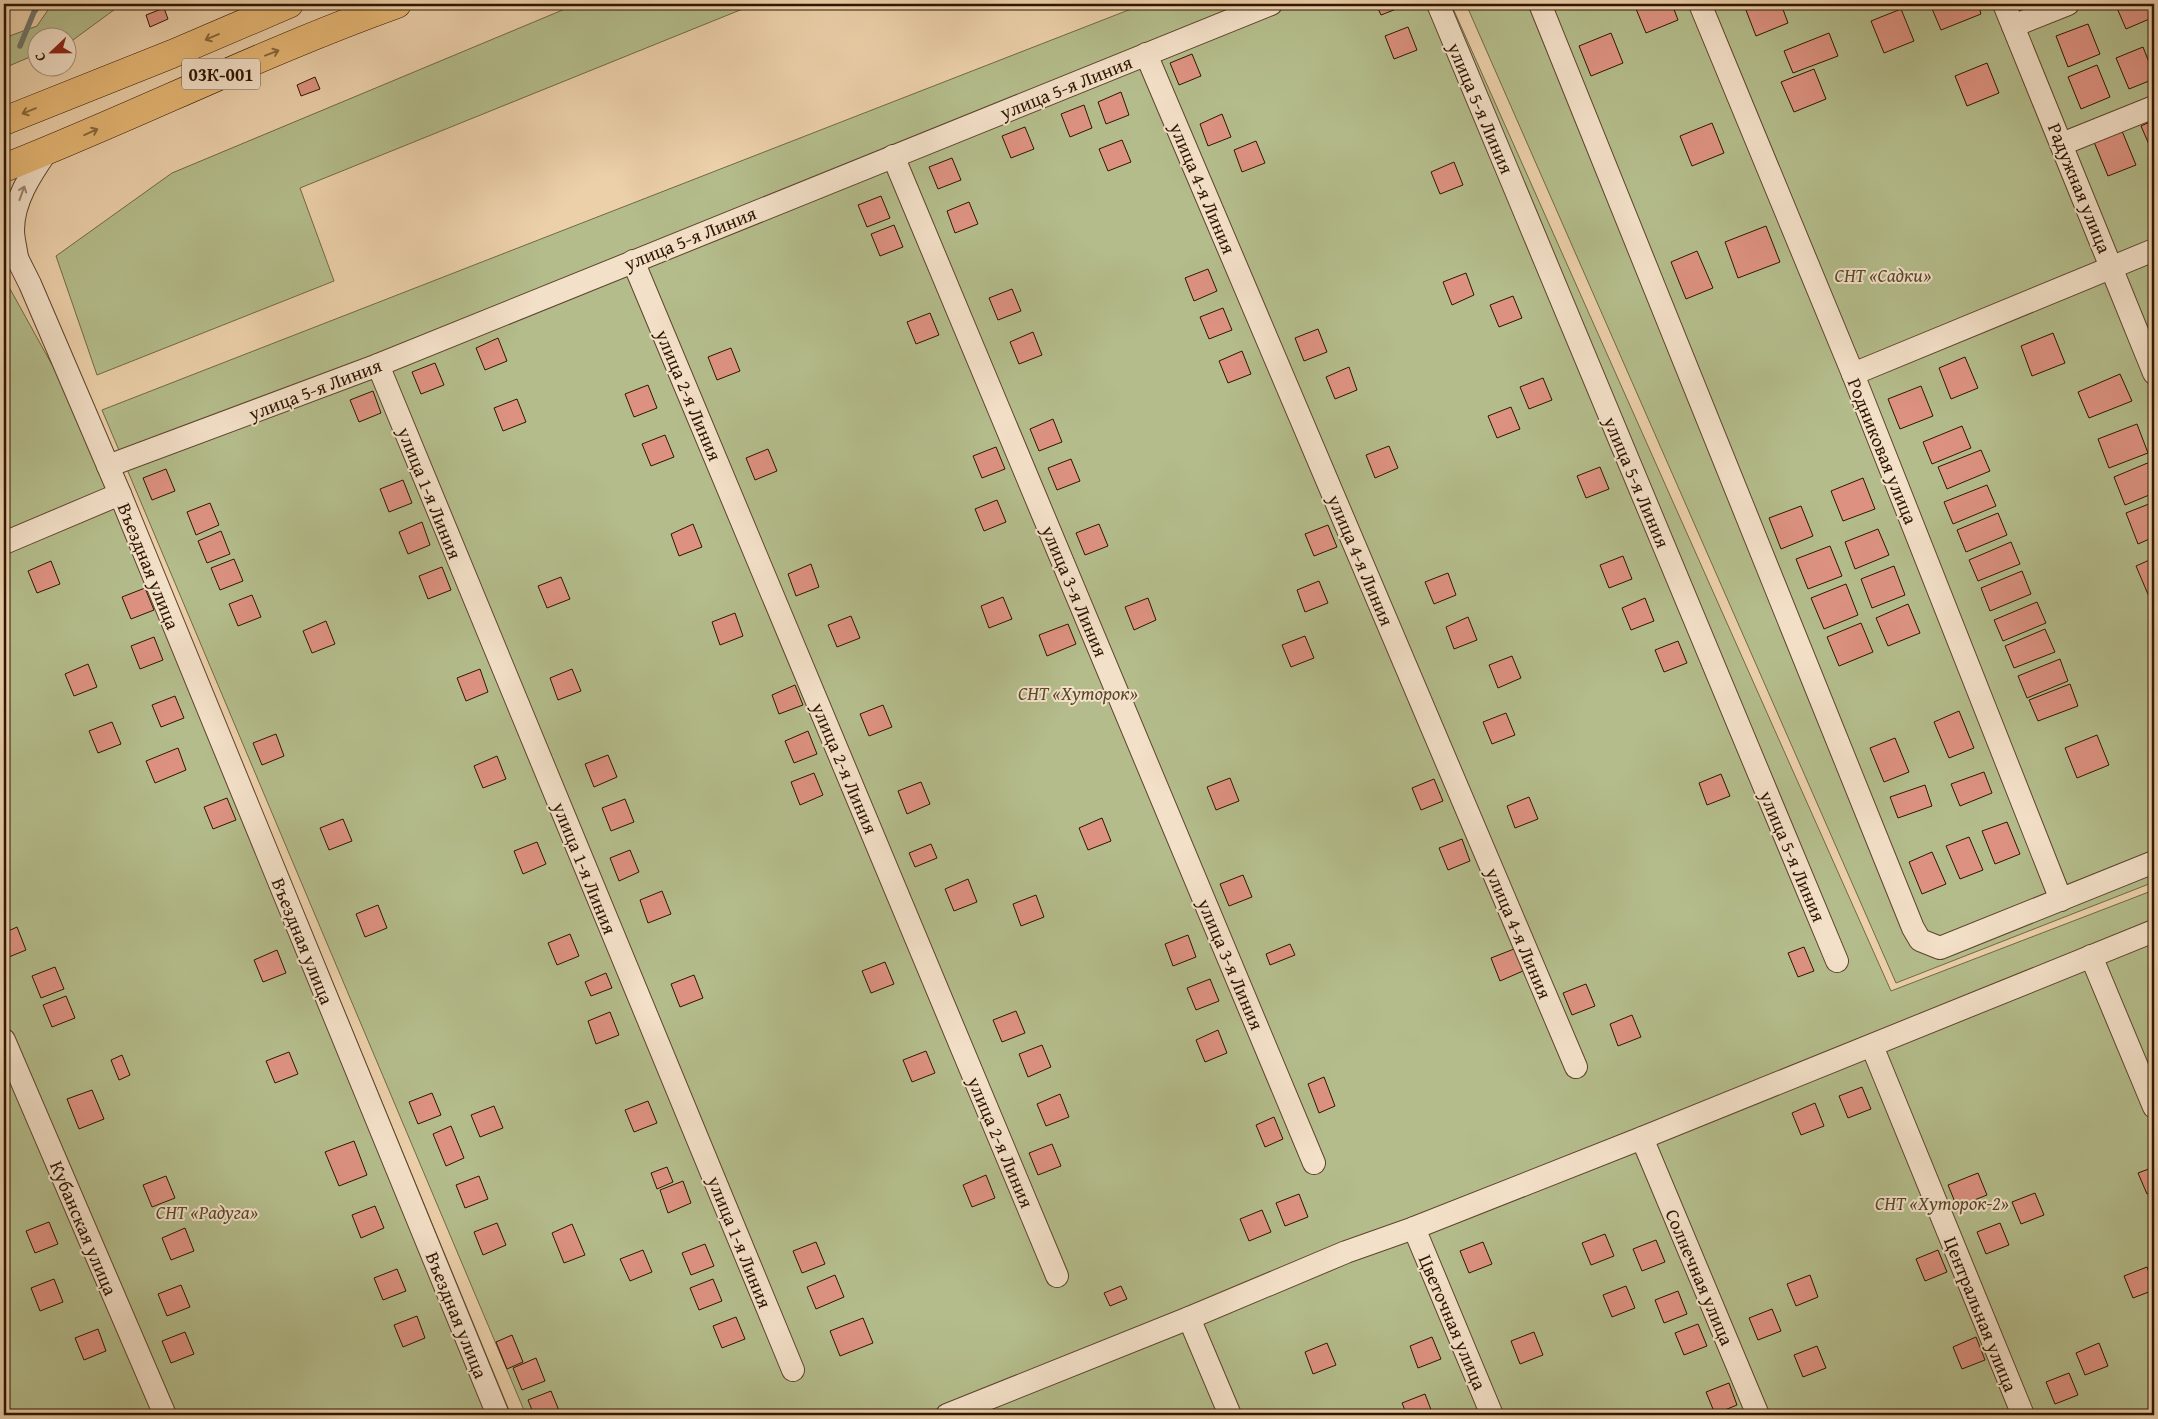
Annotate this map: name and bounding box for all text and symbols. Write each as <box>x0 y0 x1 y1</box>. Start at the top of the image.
north arrow <box>28 28 78 78</box>
one-way arrow <box>205 33 220 42</box>
street label: улица 5-я Линия <box>1440 37 1521 178</box>
one-way arrow <box>265 47 280 56</box>
street label: улица 5-я Линия <box>995 48 1137 127</box>
text: С <box>29 49 51 64</box>
road number: 03К-001 <box>182 59 260 90</box>
one-way arrow <box>22 106 37 116</box>
street label: улица 4-я Линия <box>1162 117 1243 258</box>
street label: Радужная улица <box>2041 119 2119 257</box>
one-way arrow <box>83 126 98 136</box>
one-way arrow <box>18 186 27 201</box>
street label: улица 5-я Линия <box>619 199 761 278</box>
park label: СНТ «Садки» <box>1835 261 1931 289</box>
street label: улица 2-я Линия <box>648 324 729 465</box>
street label: улица 5-я Линия <box>244 351 386 428</box>
street label: Родниковая улица <box>1841 374 1925 528</box>
street label: улица 5-я Линия <box>1596 411 1677 552</box>
street label: улица 1-я Линия <box>390 422 469 564</box>
street label: улица 4-я Линия <box>1320 489 1401 630</box>
street label: Въездная улица <box>111 498 187 634</box>
street label: улица 3-я Линия <box>1034 520 1115 661</box>
park label: СНТ «Хуторок» <box>1018 679 1138 707</box>
street label: улица 2-я Линия <box>804 697 885 838</box>
street label: улица 5-я Линия <box>1752 785 1833 926</box>
street label: улица 1-я Линия <box>545 797 624 939</box>
street label: улица 4-я Линия <box>1478 862 1559 1003</box>
street label: Въездная улица <box>265 873 341 1009</box>
street label: улица 3-я Линия <box>1190 893 1271 1034</box>
street label: улица 2-я Линия <box>960 1071 1041 1212</box>
street label: Кубанская улица <box>43 1156 125 1300</box>
street label: улица 1-я Линия <box>700 1171 779 1313</box>
park label: СНТ «Хуторок-2» <box>1875 1189 2009 1217</box>
park label: СНТ «Радуга» <box>156 1198 258 1226</box>
street label: Солнечная улица <box>1659 1204 1741 1350</box>
street label: Центральная улица <box>1937 1232 2025 1396</box>
street label: Въездная улица <box>419 1247 495 1383</box>
street label: Цветочная улица <box>1412 1250 1494 1394</box>

